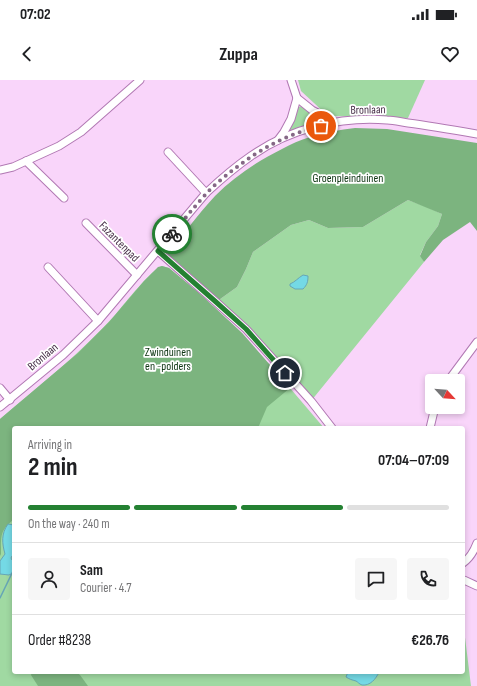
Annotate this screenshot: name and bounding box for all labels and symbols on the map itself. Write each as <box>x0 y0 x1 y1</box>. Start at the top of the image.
street label: Bronlaan <box>350 102 386 118</box>
pin <box>304 109 338 143</box>
park label: Groenpleinduinen <box>313 171 383 186</box>
courier <box>152 214 192 254</box>
street label: Fazantenpad <box>96 219 142 265</box>
street label: Bronlaan <box>25 340 61 374</box>
park label: Zwinduinen en -polders <box>145 345 191 374</box>
pin <box>268 356 302 390</box>
north arrow <box>425 374 465 414</box>

